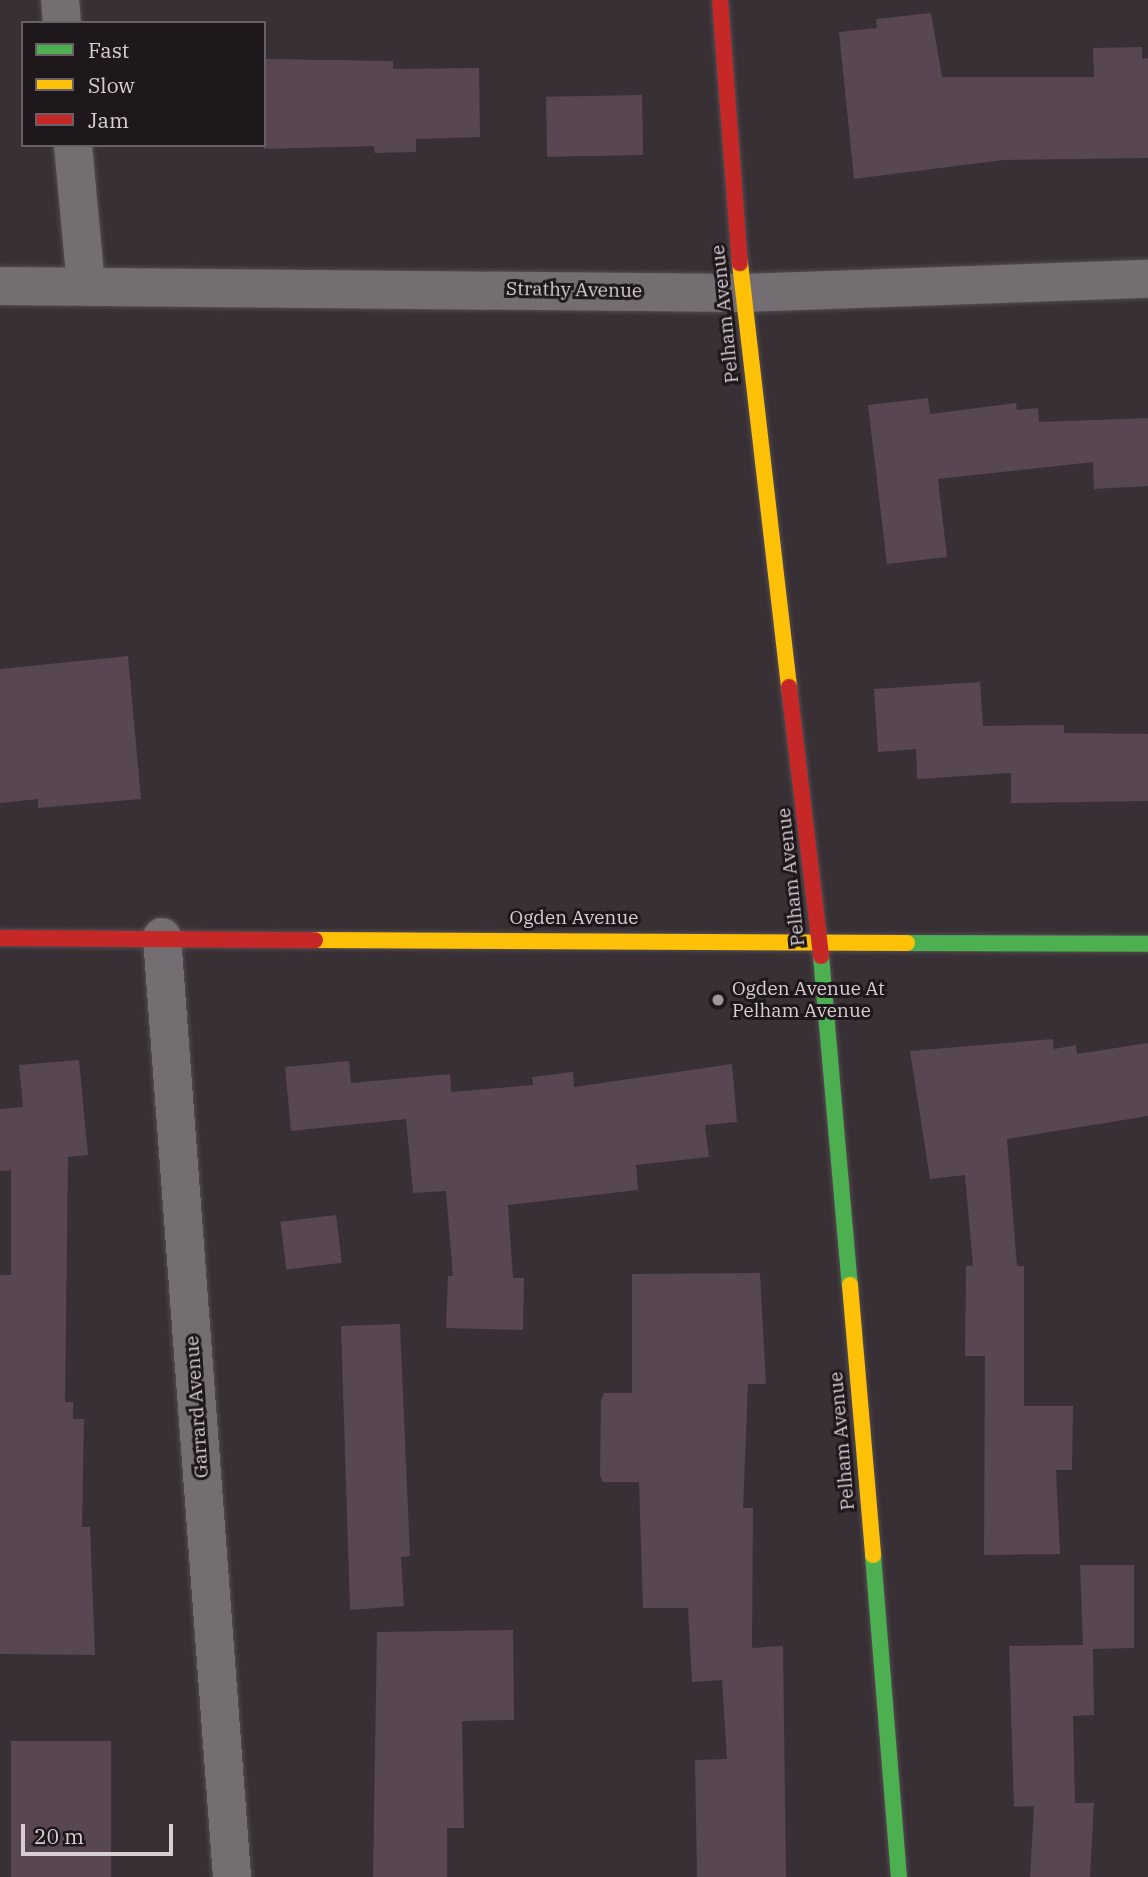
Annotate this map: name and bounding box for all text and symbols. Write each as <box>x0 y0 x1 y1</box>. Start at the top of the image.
legend <box>21 21 266 147</box>
text: Fast <box>88 36 129 64</box>
text: Slow <box>88 71 135 99</box>
text: Jam <box>88 106 129 134</box>
street label: Pelham Avenue <box>706 244 744 384</box>
street label: Strathy Avenue <box>506 277 642 303</box>
street label: Pelham Avenue <box>772 807 810 947</box>
street label: Ogden Avenue <box>510 907 638 929</box>
place label: Ogden Avenue At Pelham Avenue <box>732 978 885 1022</box>
marker: Ogden Avenue At Pelham Avenue <box>710 992 726 1008</box>
street label: Garrard Avenue <box>181 1335 213 1479</box>
street label: Pelham Avenue <box>825 1371 859 1511</box>
scale bar <box>24 1811 177 1855</box>
text: 20 m <box>34 1822 84 1850</box>

